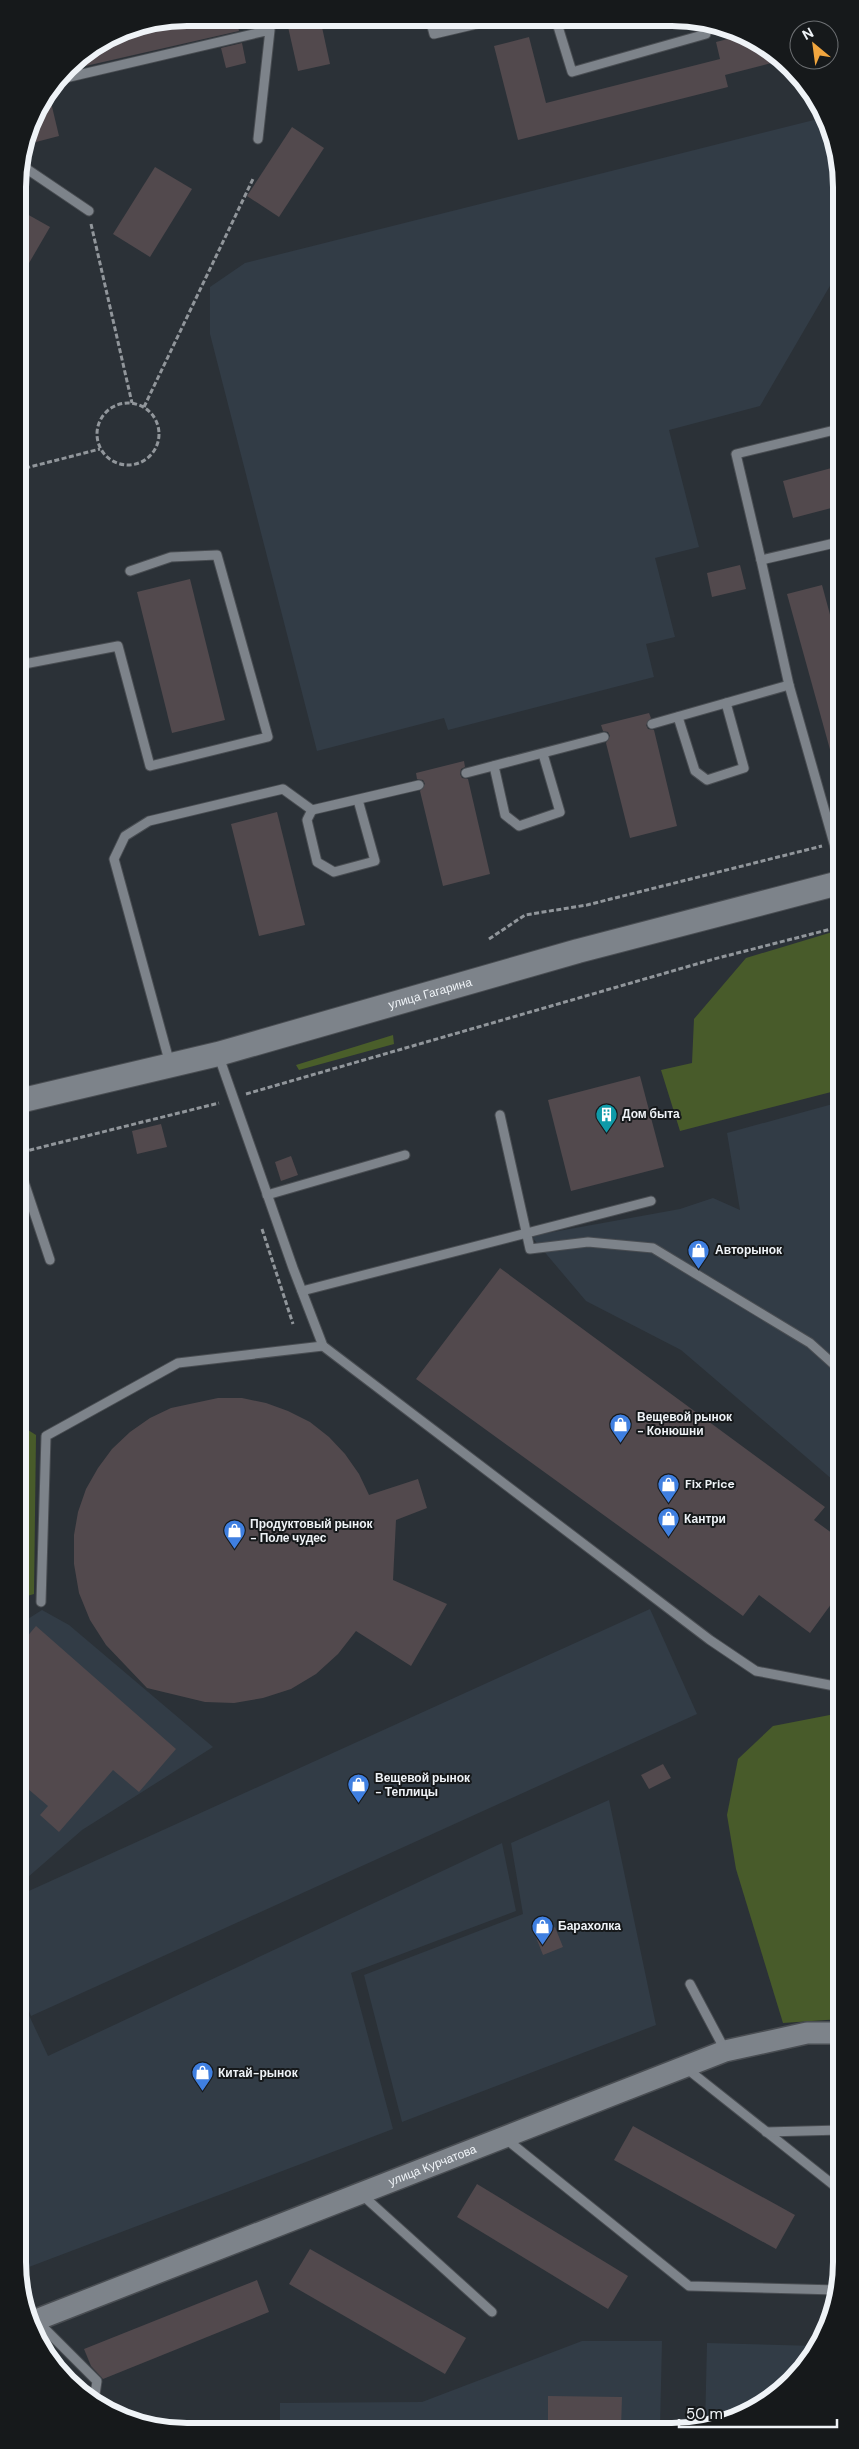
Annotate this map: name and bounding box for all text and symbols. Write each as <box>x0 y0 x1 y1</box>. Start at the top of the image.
north arrow <box>789 20 839 70</box>
text: N <box>799 23 817 44</box>
street label: улица Гагарина <box>386 974 474 1013</box>
building icon: Дом быта <box>594 1102 618 1133</box>
place label: Дом быта <box>622 1106 680 1122</box>
shop icon: Авторынок <box>687 1238 711 1269</box>
place label: Авторынок <box>715 1242 783 1258</box>
place label: Вещевой рынок - Конюшни <box>637 1409 733 1439</box>
shop icon: Вещевой рынок - Конюшни <box>609 1412 633 1443</box>
shop icon: Fix Price <box>657 1472 681 1503</box>
place label: Fix Price <box>685 1476 735 1492</box>
shop icon: Кантри <box>656 1507 680 1538</box>
place label: Кантри <box>684 1511 726 1527</box>
place label: Продуктовый рынок - Поле чудес <box>250 1516 374 1546</box>
shop icon: Продуктовый рынок - Поле чудес <box>222 1519 246 1550</box>
place label: Вещевой рынок - Теплицы <box>375 1770 471 1800</box>
shop icon: Вещевой рынок - Теплицы <box>347 1773 371 1804</box>
shop icon: Барахолка <box>530 1914 554 1945</box>
place label: Барахолка <box>558 1918 621 1934</box>
shop icon: Китай-рынок <box>190 2061 214 2092</box>
place label: Китай-рынок <box>218 2065 299 2081</box>
street label: улица Курчатова <box>386 2141 479 2190</box>
scale bar <box>679 2396 836 2428</box>
text: 50 m <box>686 2404 723 2424</box>

